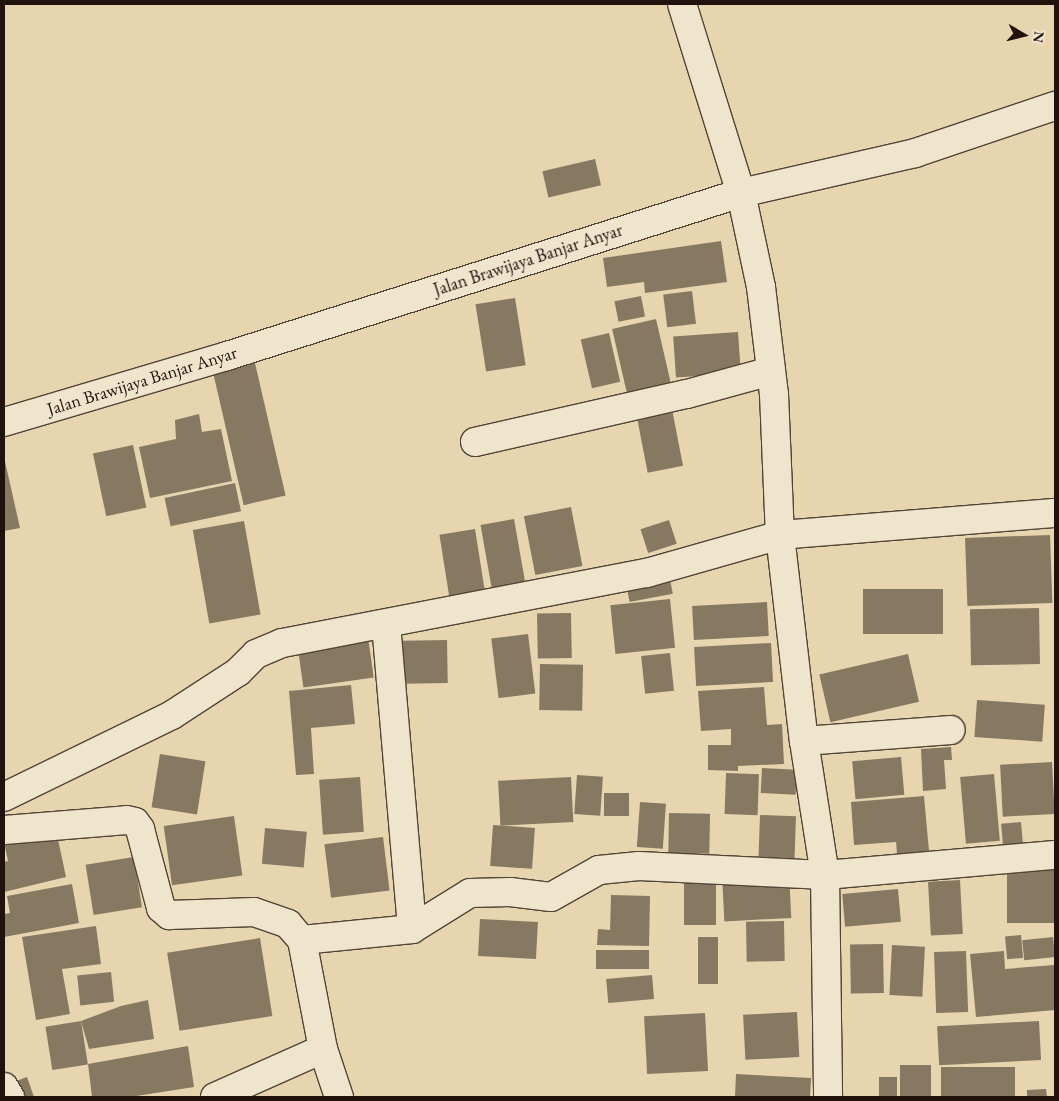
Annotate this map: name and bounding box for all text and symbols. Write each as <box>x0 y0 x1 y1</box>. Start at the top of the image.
north arrow <box>999 10 1049 60</box>
text: N <box>1029 30 1049 44</box>
street label: Jalan Brawijaya Banjar Anyar <box>431 219 625 301</box>
street label: Jalan Brawijaya Banjar Anyar <box>44 342 240 420</box>

